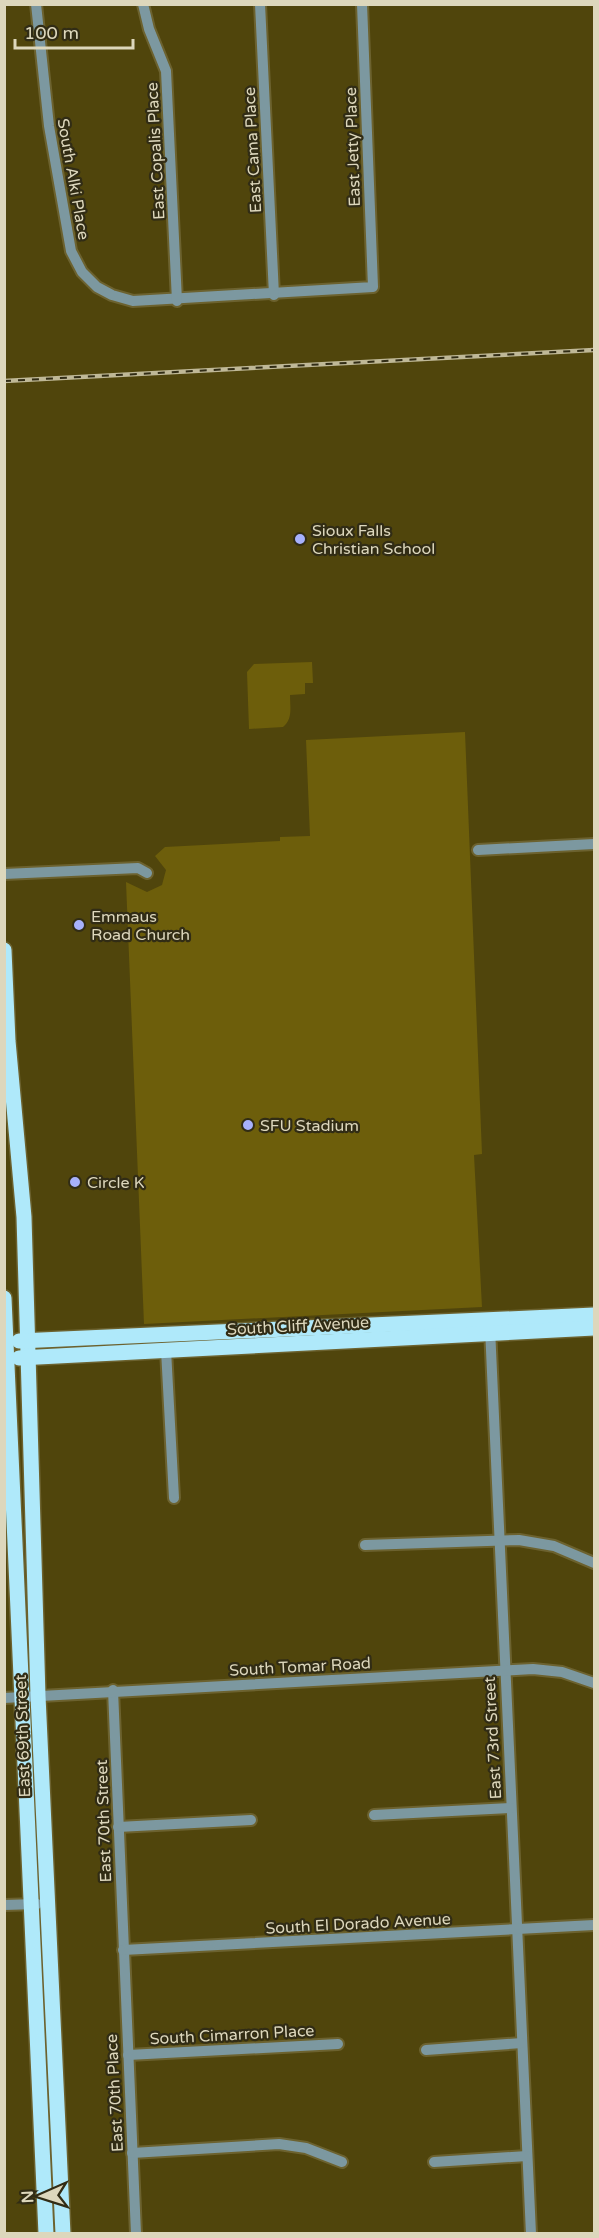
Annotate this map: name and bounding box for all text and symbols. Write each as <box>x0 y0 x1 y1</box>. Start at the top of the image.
scale bar <box>15 12 134 50</box>
text: 100 m <box>24 22 79 44</box>
street label: East Copalis Place <box>142 82 170 220</box>
street label: East Cama Place <box>240 86 266 213</box>
street label: East Jetty Place <box>341 87 365 207</box>
street label: South Alki Place <box>52 117 94 242</box>
place label: Sioux Falls Christian School <box>312 521 435 559</box>
marker: Sioux Falls Christian School <box>293 532 307 546</box>
place label: Emmaus Road Church <box>91 907 190 945</box>
marker: Emmaus Road Church <box>72 918 86 932</box>
place label: SFU Stadium <box>260 1116 359 1136</box>
marker: SFU Stadium <box>241 1118 255 1132</box>
place label: Circle K <box>87 1173 145 1193</box>
marker: Circle K <box>68 1175 82 1189</box>
street label: South Cliff Avenue <box>227 1312 370 1340</box>
street label: South Tomar Road <box>229 1653 371 1681</box>
street label: East 69th Street <box>11 1674 35 1798</box>
street label: East 73rd Street <box>480 1676 506 1800</box>
street label: East 70th Street <box>92 1759 116 1883</box>
street label: South El Dorado Avenue <box>265 1909 451 1939</box>
street label: South Cimarron Place <box>149 2021 315 2049</box>
street label: East 70th Place <box>102 2033 128 2153</box>
north arrow <box>12 2166 72 2226</box>
text: N <box>18 2190 38 2204</box>

